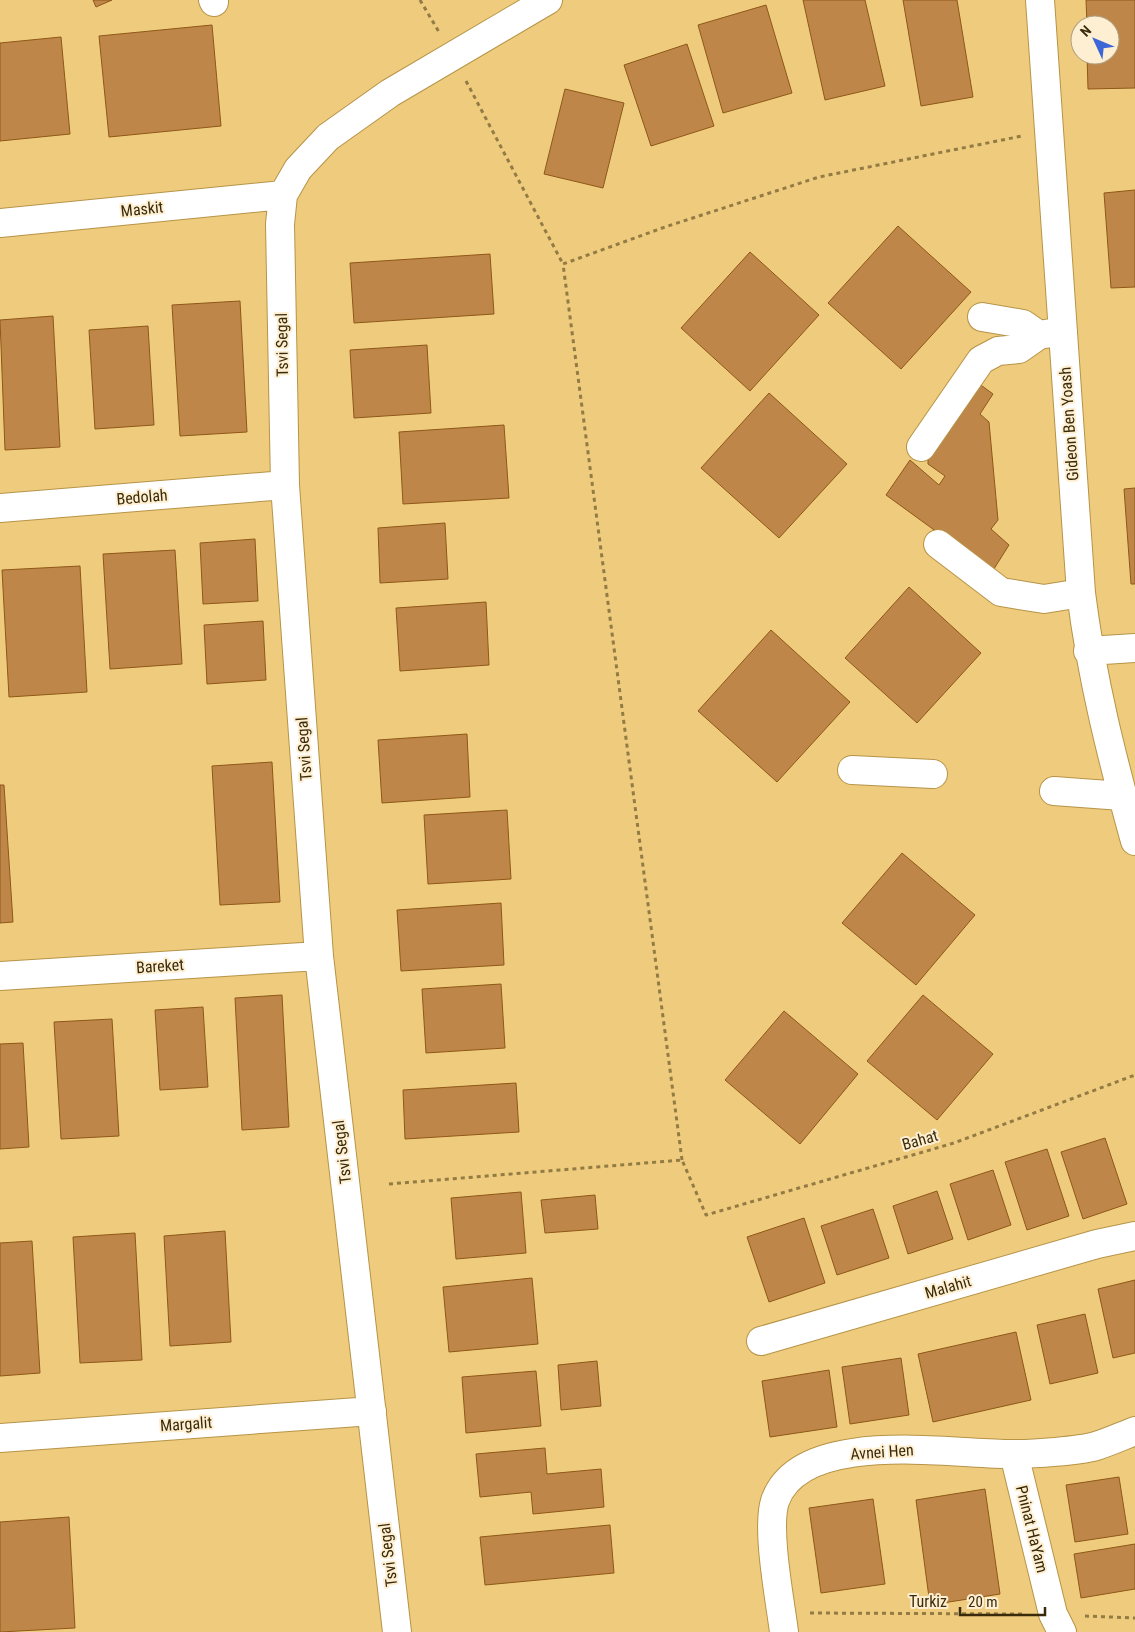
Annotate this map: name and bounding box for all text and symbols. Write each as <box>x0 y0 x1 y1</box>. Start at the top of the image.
north arrow <box>1070 15 1120 65</box>
text: N <box>1077 22 1094 40</box>
street label: Maskit <box>120 197 164 221</box>
street label: Tsvi Segal <box>272 313 292 377</box>
street label: Gideon Ben Yoash <box>1056 366 1082 482</box>
street label: Bedolah <box>116 485 168 509</box>
street label: Tsvi Segal <box>292 716 316 782</box>
street label: Bareket <box>135 955 185 977</box>
street label: Tsvi Segal <box>329 1119 355 1185</box>
street label: Bahat <box>900 1126 940 1154</box>
street label: Malahit <box>923 1271 974 1303</box>
street label: Margalit <box>159 1413 213 1435</box>
street label: Avnei Hen <box>850 1440 914 1464</box>
street label: Pninat HaYam <box>1012 1483 1052 1575</box>
street label: Tsvi Segal <box>375 1522 401 1588</box>
scale bar <box>960 1584 1045 1616</box>
street label: Turkiz <box>909 1592 947 1611</box>
text: 20 m <box>968 1593 998 1611</box>

